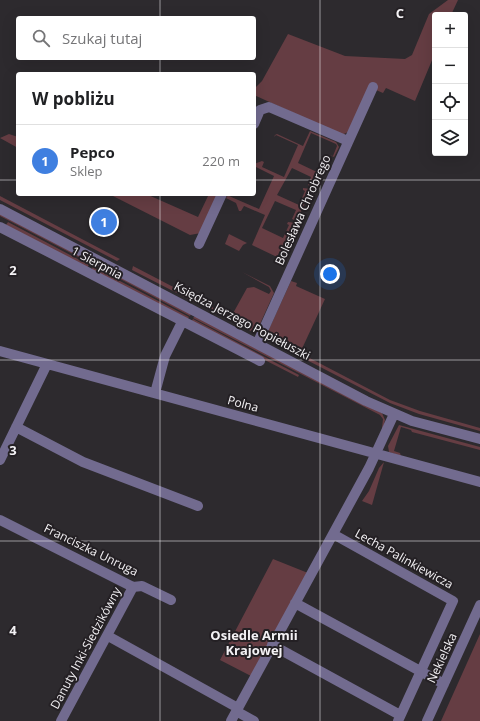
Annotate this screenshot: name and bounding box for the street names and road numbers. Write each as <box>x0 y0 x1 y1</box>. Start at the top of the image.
street label: Bolesława Chrobrego <box>271 152 335 268</box>
street label: 1 Sierpnia <box>69 242 126 283</box>
street label: Księdza Jerzego Popiełuszki <box>171 277 313 364</box>
street label: Polna <box>226 391 261 416</box>
street label: Franciszka Unruga <box>41 519 141 580</box>
street label: Lecha Palinkiewicza <box>352 525 456 593</box>
street label: Danuty Inki-Siedzikówny <box>46 583 125 712</box>
street label: Nekielska <box>423 630 461 686</box>

